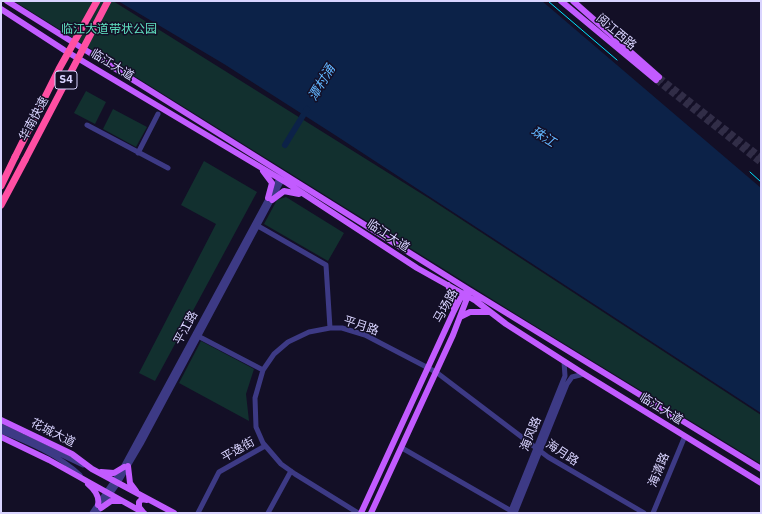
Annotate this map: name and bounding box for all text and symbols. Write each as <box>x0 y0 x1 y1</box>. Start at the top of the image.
street label: 阅江西路 <box>593 11 639 53</box>
park label: 临江大道带状公园 <box>61 23 157 37</box>
street label: 临江大道 <box>88 46 136 84</box>
water label: 潭村涌 <box>305 62 339 104</box>
road number: S4 <box>55 71 77 89</box>
street label: 华南快速 <box>16 94 52 144</box>
water label: 珠江 <box>528 123 558 151</box>
street label: 临江大道 <box>364 217 412 255</box>
street label: 马场路 <box>431 287 461 325</box>
street label: 平江路 <box>171 309 201 347</box>
street label: 平月路 <box>342 314 380 338</box>
street label: 临江大道 <box>637 390 685 428</box>
street label: 海风路 <box>518 415 544 453</box>
street label: 花城大道 <box>28 416 78 450</box>
street label: 平逸街 <box>219 435 257 465</box>
street label: 海月路 <box>543 437 581 469</box>
street label: 海清路 <box>646 451 672 489</box>

